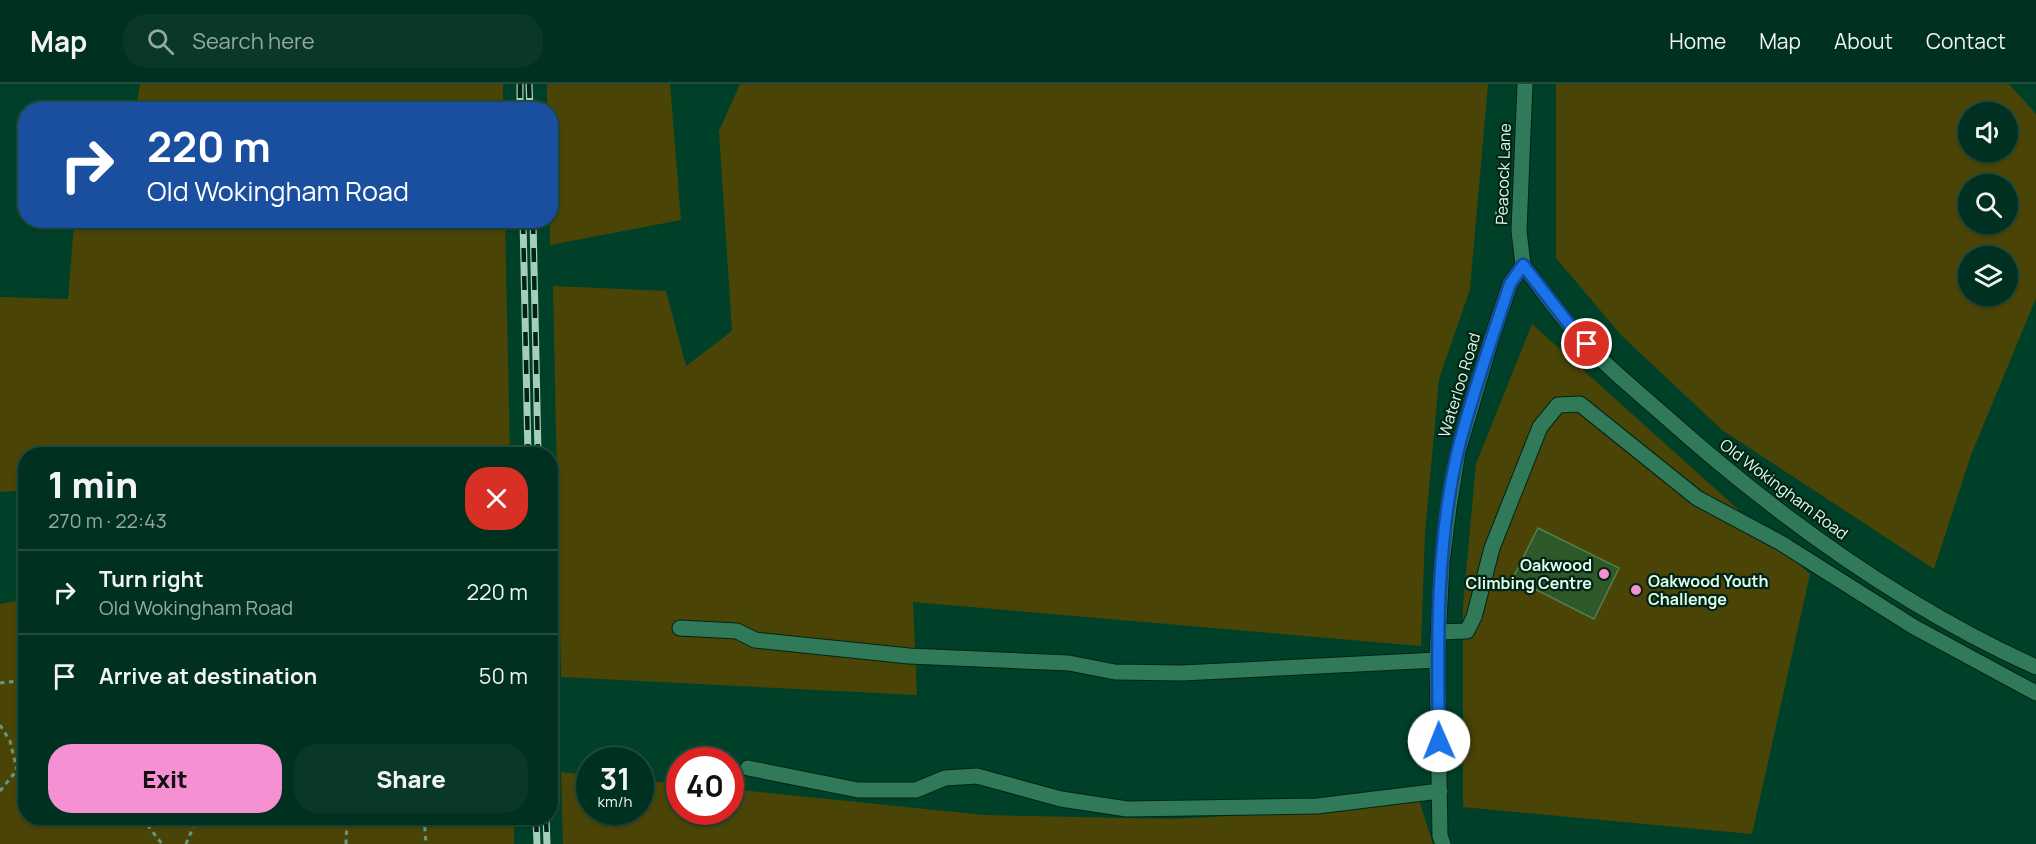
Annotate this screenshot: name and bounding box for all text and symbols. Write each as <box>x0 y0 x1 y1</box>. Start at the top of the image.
search box <box>123 14 543 68</box>
text: Map <box>30 22 87 60</box>
icon: search <box>144 25 177 58</box>
text: Search here <box>192 26 315 56</box>
text: Home <box>1669 27 1726 55</box>
text: Map <box>1759 27 1801 55</box>
text: About <box>1834 27 1893 55</box>
text: Contact <box>1926 27 2006 55</box>
map controls <box>1958 102 2018 306</box>
button: sound <box>1958 102 2018 162</box>
text: 220 m <box>147 117 271 175</box>
street label: Peacock Lane <box>1490 123 1516 225</box>
icon: right <box>48 126 126 204</box>
text: Old Wokingham Road <box>147 172 409 209</box>
button: search <box>1958 174 2018 234</box>
button: layers <box>1958 246 2018 306</box>
pin <box>1561 318 1612 369</box>
icon: arrive <box>1570 327 1603 360</box>
street label: Waterloo Road <box>1433 330 1485 440</box>
street label: Old Wokingham Road <box>1715 434 1853 544</box>
text: 1 min <box>48 460 138 509</box>
button: close <box>465 467 528 530</box>
text: 270 m · 22:43 <box>48 507 167 534</box>
place label: Oakwood Climbing Centre <box>1465 554 1592 594</box>
text: Turn right <box>99 564 204 594</box>
marker: Oakwood Climbing Centre <box>1597 567 1611 581</box>
place label: Oakwood Youth Challenge <box>1648 570 1769 610</box>
icon: right <box>48 576 81 609</box>
text: 220 m <box>466 577 528 607</box>
marker: Oakwood Youth Challenge <box>1629 583 1643 597</box>
text: Old Wokingham Road <box>99 594 293 621</box>
icon: arrive <box>48 660 81 693</box>
text: Arrive at destination <box>99 661 317 691</box>
text: 50 m <box>479 661 528 691</box>
position arrow <box>1407 709 1471 773</box>
button: Exit <box>48 744 282 813</box>
button: Share <box>294 744 528 813</box>
speed limit sign: 40 <box>666 747 744 825</box>
text: 31 <box>600 758 630 799</box>
text: km/h <box>598 791 632 812</box>

